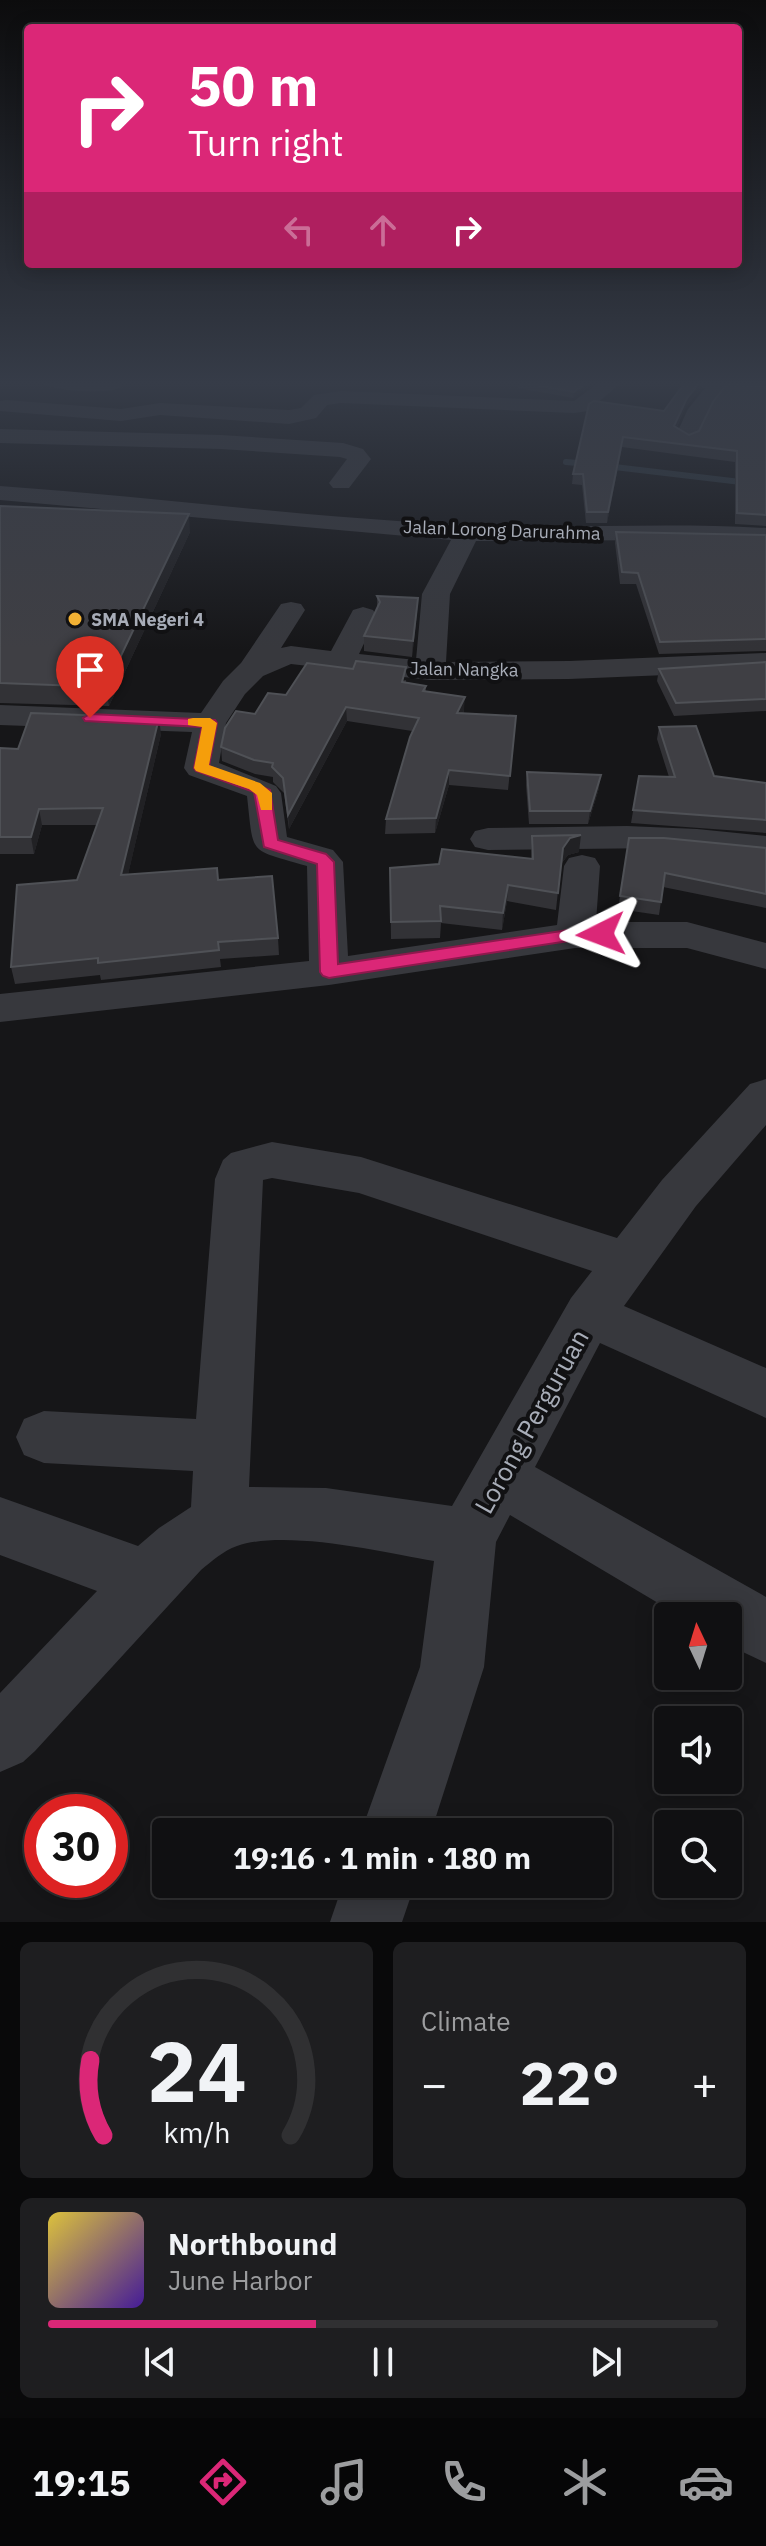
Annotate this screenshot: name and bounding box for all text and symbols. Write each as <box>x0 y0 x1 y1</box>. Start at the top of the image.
text: 50 m <box>188 49 318 121</box>
icon: right <box>56 56 160 160</box>
text: Turn right <box>188 119 344 166</box>
icon: left <box>277 208 321 252</box>
icon: ahead <box>361 208 405 252</box>
icon: right <box>445 208 489 252</box>
street label: Jalan Lorong Darurahma <box>403 515 601 545</box>
place label: SMA Negeri 4 <box>91 608 204 631</box>
marker: SMA Negeri 4 <box>66 610 84 628</box>
pin <box>56 636 124 718</box>
icon: arrive <box>68 648 112 692</box>
street label: Jalan Nangka <box>409 657 519 681</box>
position arrow <box>559 892 643 976</box>
street label: Lorong Perguruan <box>466 1323 596 1519</box>
north arrow <box>654 1602 742 1690</box>
map controls <box>654 1602 742 1898</box>
button: sound <box>654 1706 742 1794</box>
speed limit sign: 30 <box>24 1794 128 1898</box>
button: search <box>654 1810 742 1898</box>
text: 19:16 · 1 min · 180 m <box>233 1838 531 1877</box>
text: Climate <box>421 2004 511 2038</box>
text: 24 <box>147 2017 246 2125</box>
text: 22° <box>519 2043 620 2122</box>
text: − <box>421 2055 447 2112</box>
text: + <box>692 2055 718 2112</box>
text: km/h <box>163 2114 230 2151</box>
text: Northbound <box>168 2224 337 2263</box>
text: June Harbor <box>168 2263 312 2297</box>
icon: previous <box>138 2340 182 2384</box>
icon: pause <box>361 2340 405 2384</box>
icon: next <box>584 2340 628 2384</box>
icon: directions <box>195 2454 251 2510</box>
icon: music <box>316 2454 372 2510</box>
icon: phone <box>436 2454 492 2510</box>
icon: climate <box>557 2454 613 2510</box>
icon: car <box>678 2454 734 2510</box>
text: 19:15 <box>32 2459 131 2506</box>

